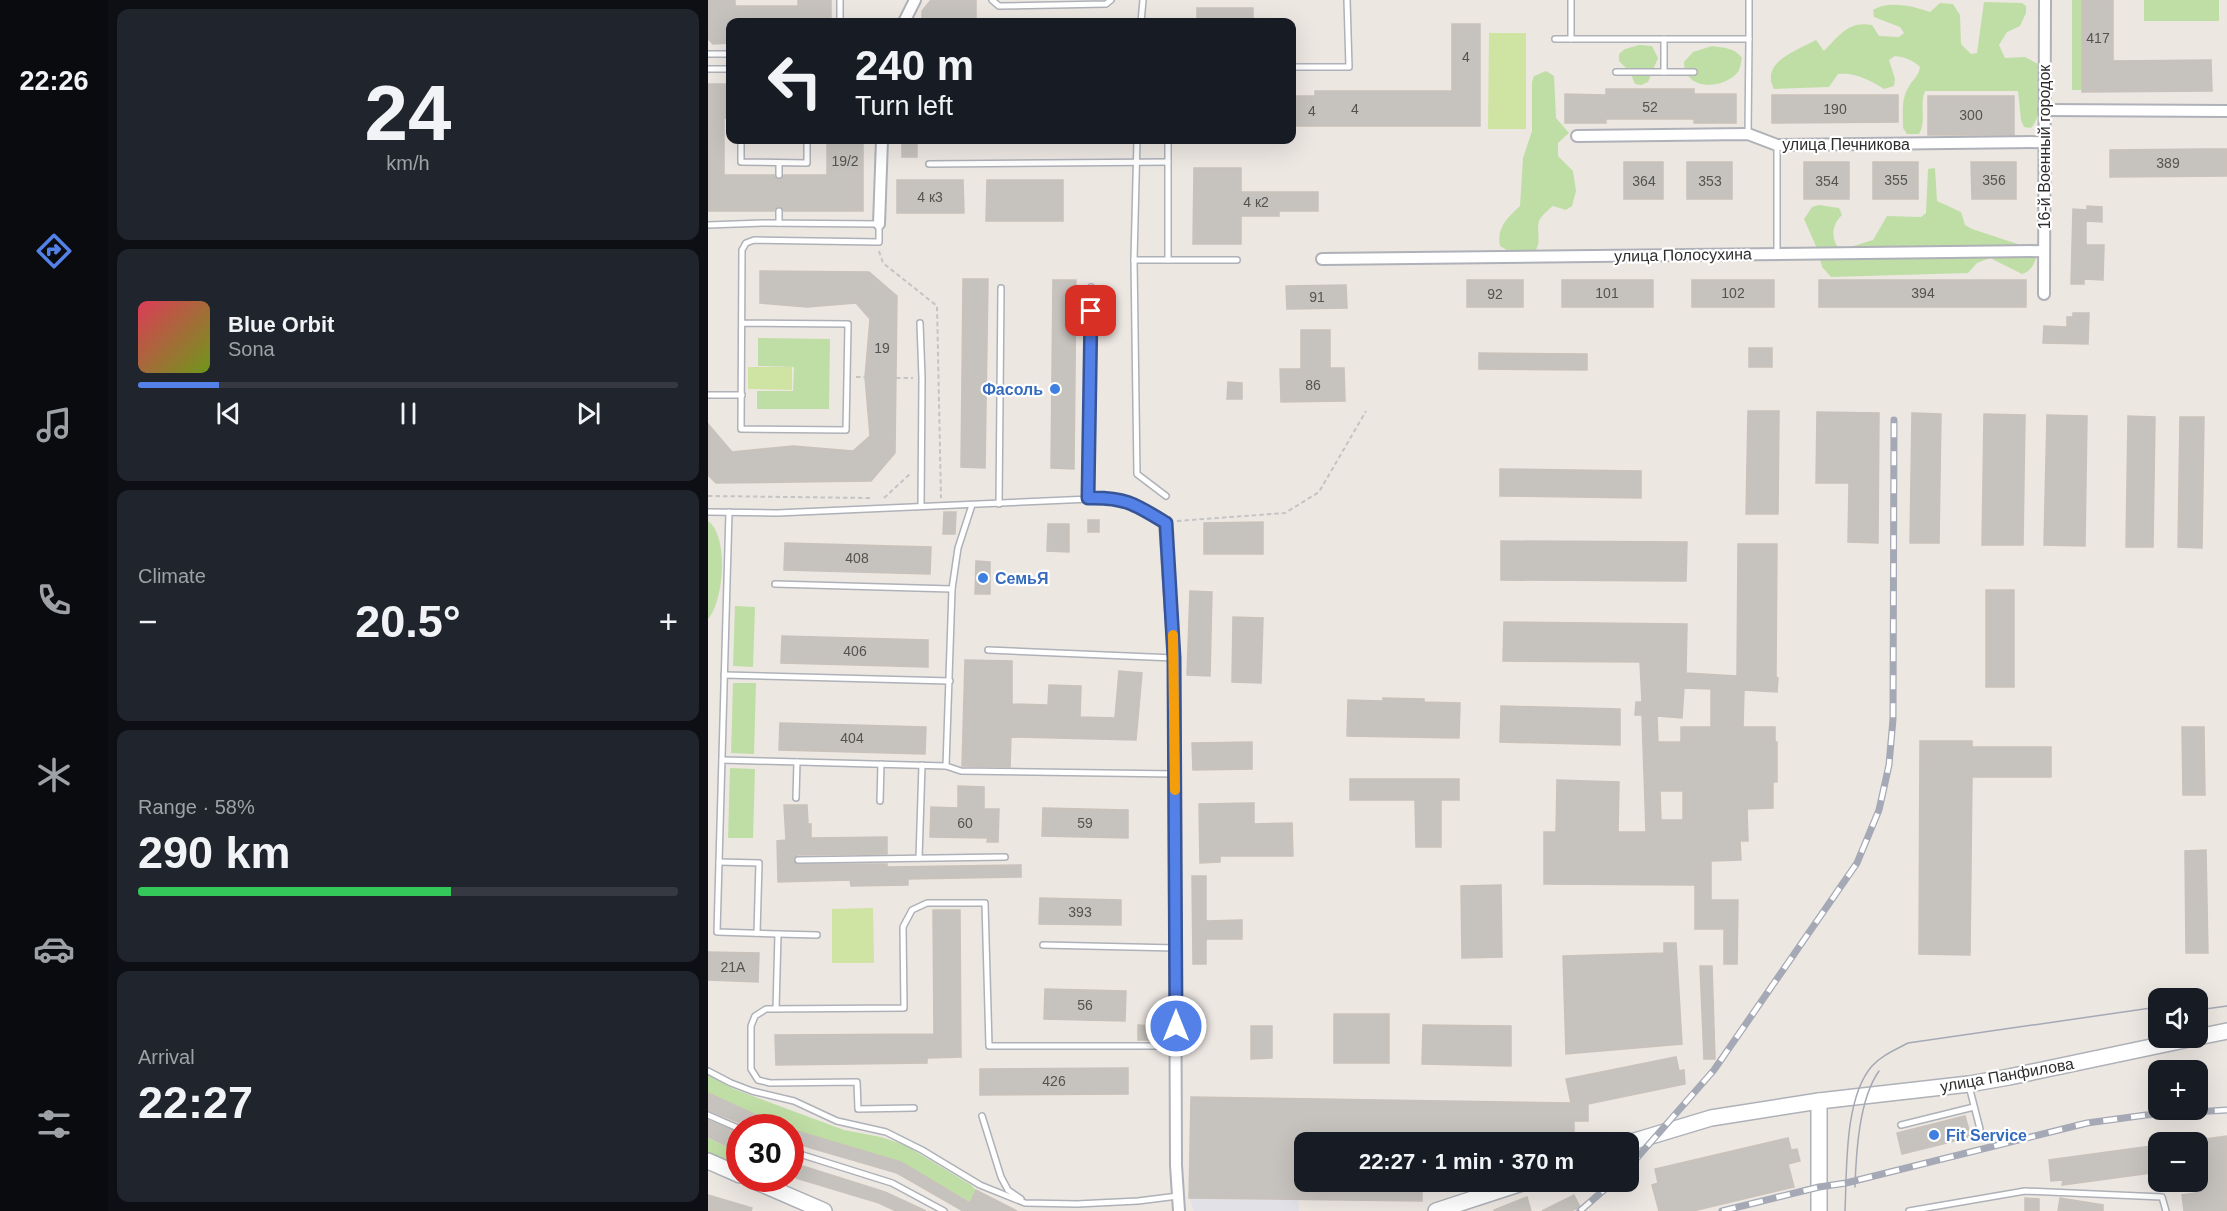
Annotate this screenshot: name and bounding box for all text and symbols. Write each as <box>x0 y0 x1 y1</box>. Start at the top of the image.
house number: 417 <box>2086 30 2110 46</box>
icon: left <box>756 42 834 120</box>
text: 240 m <box>855 42 974 89</box>
house number: 4 <box>1462 49 1470 65</box>
street label: 16-й Военный городок <box>2036 64 2053 229</box>
text: 22:26 <box>19 66 89 96</box>
text: 24 <box>365 69 451 157</box>
text: Turn left <box>855 91 953 121</box>
house number: 52 <box>1642 99 1658 115</box>
house number: 4 <box>1351 101 1359 117</box>
house number: 190 <box>1823 101 1847 117</box>
house number: 4 <box>1308 103 1316 119</box>
house number: 300 <box>1959 107 1983 123</box>
street label: улица Печникова <box>1782 136 1910 153</box>
text: km/h <box>386 152 430 174</box>
house number: 19/2 <box>831 153 859 169</box>
house number: 389 <box>2156 155 2180 171</box>
house number: 355 <box>1884 172 1908 188</box>
house number: 356 <box>1982 172 2006 188</box>
house number: 364 <box>1632 173 1656 189</box>
house number: 353 <box>1698 173 1722 189</box>
house number: 354 <box>1815 173 1839 189</box>
house number: 4 к3 <box>917 189 943 205</box>
house number: 4 к2 <box>1243 194 1269 210</box>
icon: directions <box>33 230 75 272</box>
street label: улица Полосухина <box>1614 245 1752 265</box>
pin <box>1065 285 1116 336</box>
house number: 101 <box>1595 285 1619 301</box>
house number: 102 <box>1721 285 1745 301</box>
house number: 394 <box>1911 285 1935 301</box>
house number: 92 <box>1487 286 1503 302</box>
house number: 91 <box>1309 289 1325 305</box>
icon: arrive <box>1074 294 1107 327</box>
text: Blue Orbit <box>228 312 334 337</box>
text: Sona <box>228 338 275 360</box>
house number: 19 <box>874 340 890 356</box>
house number: 86 <box>1305 377 1321 393</box>
place label: Фасоль <box>982 381 1043 398</box>
marker: Фасоль <box>1048 382 1062 396</box>
icon: previous <box>212 397 245 430</box>
icon: pause <box>392 397 425 430</box>
icon: next <box>572 397 605 430</box>
icon: music <box>33 404 75 446</box>
house number: 408 <box>845 550 869 566</box>
text: Climate <box>138 565 206 587</box>
place label: СемьЯ <box>995 570 1048 587</box>
marker: СемьЯ <box>976 571 990 585</box>
icon: phone <box>33 579 75 621</box>
text: 20.5° <box>355 596 461 647</box>
text: − <box>138 603 157 640</box>
text: + <box>659 603 678 640</box>
house number: 406 <box>843 643 867 659</box>
house number: 404 <box>840 730 864 746</box>
icon: climate <box>33 754 75 796</box>
text: Range · 58% <box>138 796 255 818</box>
house number: 60 <box>957 815 973 831</box>
house number: 59 <box>1077 815 1093 831</box>
text: 290 km <box>138 827 291 878</box>
house number: 393 <box>1068 904 1092 920</box>
icon: car <box>33 928 75 970</box>
house number: 21А <box>721 959 746 975</box>
map controls <box>2148 988 2208 1192</box>
button: sound <box>2148 988 2208 1048</box>
position arrow <box>1144 994 1208 1058</box>
house number: 56 <box>1077 997 1093 1013</box>
text: Arrival <box>138 1046 195 1068</box>
street label: улица Панфилова <box>1939 1055 2075 1095</box>
button: + <box>2148 1060 2208 1120</box>
house number: 426 <box>1042 1073 1066 1089</box>
text: 22:27 <box>138 1077 253 1128</box>
icon: filters <box>33 1103 75 1145</box>
speed limit sign: 30 <box>726 1114 804 1192</box>
place label: Fit Service <box>1946 1127 2027 1144</box>
marker: Fit Service <box>1927 1128 1941 1142</box>
button: − <box>2148 1132 2208 1192</box>
text: 22:27 · 1 min · 370 m <box>1359 1149 1574 1174</box>

